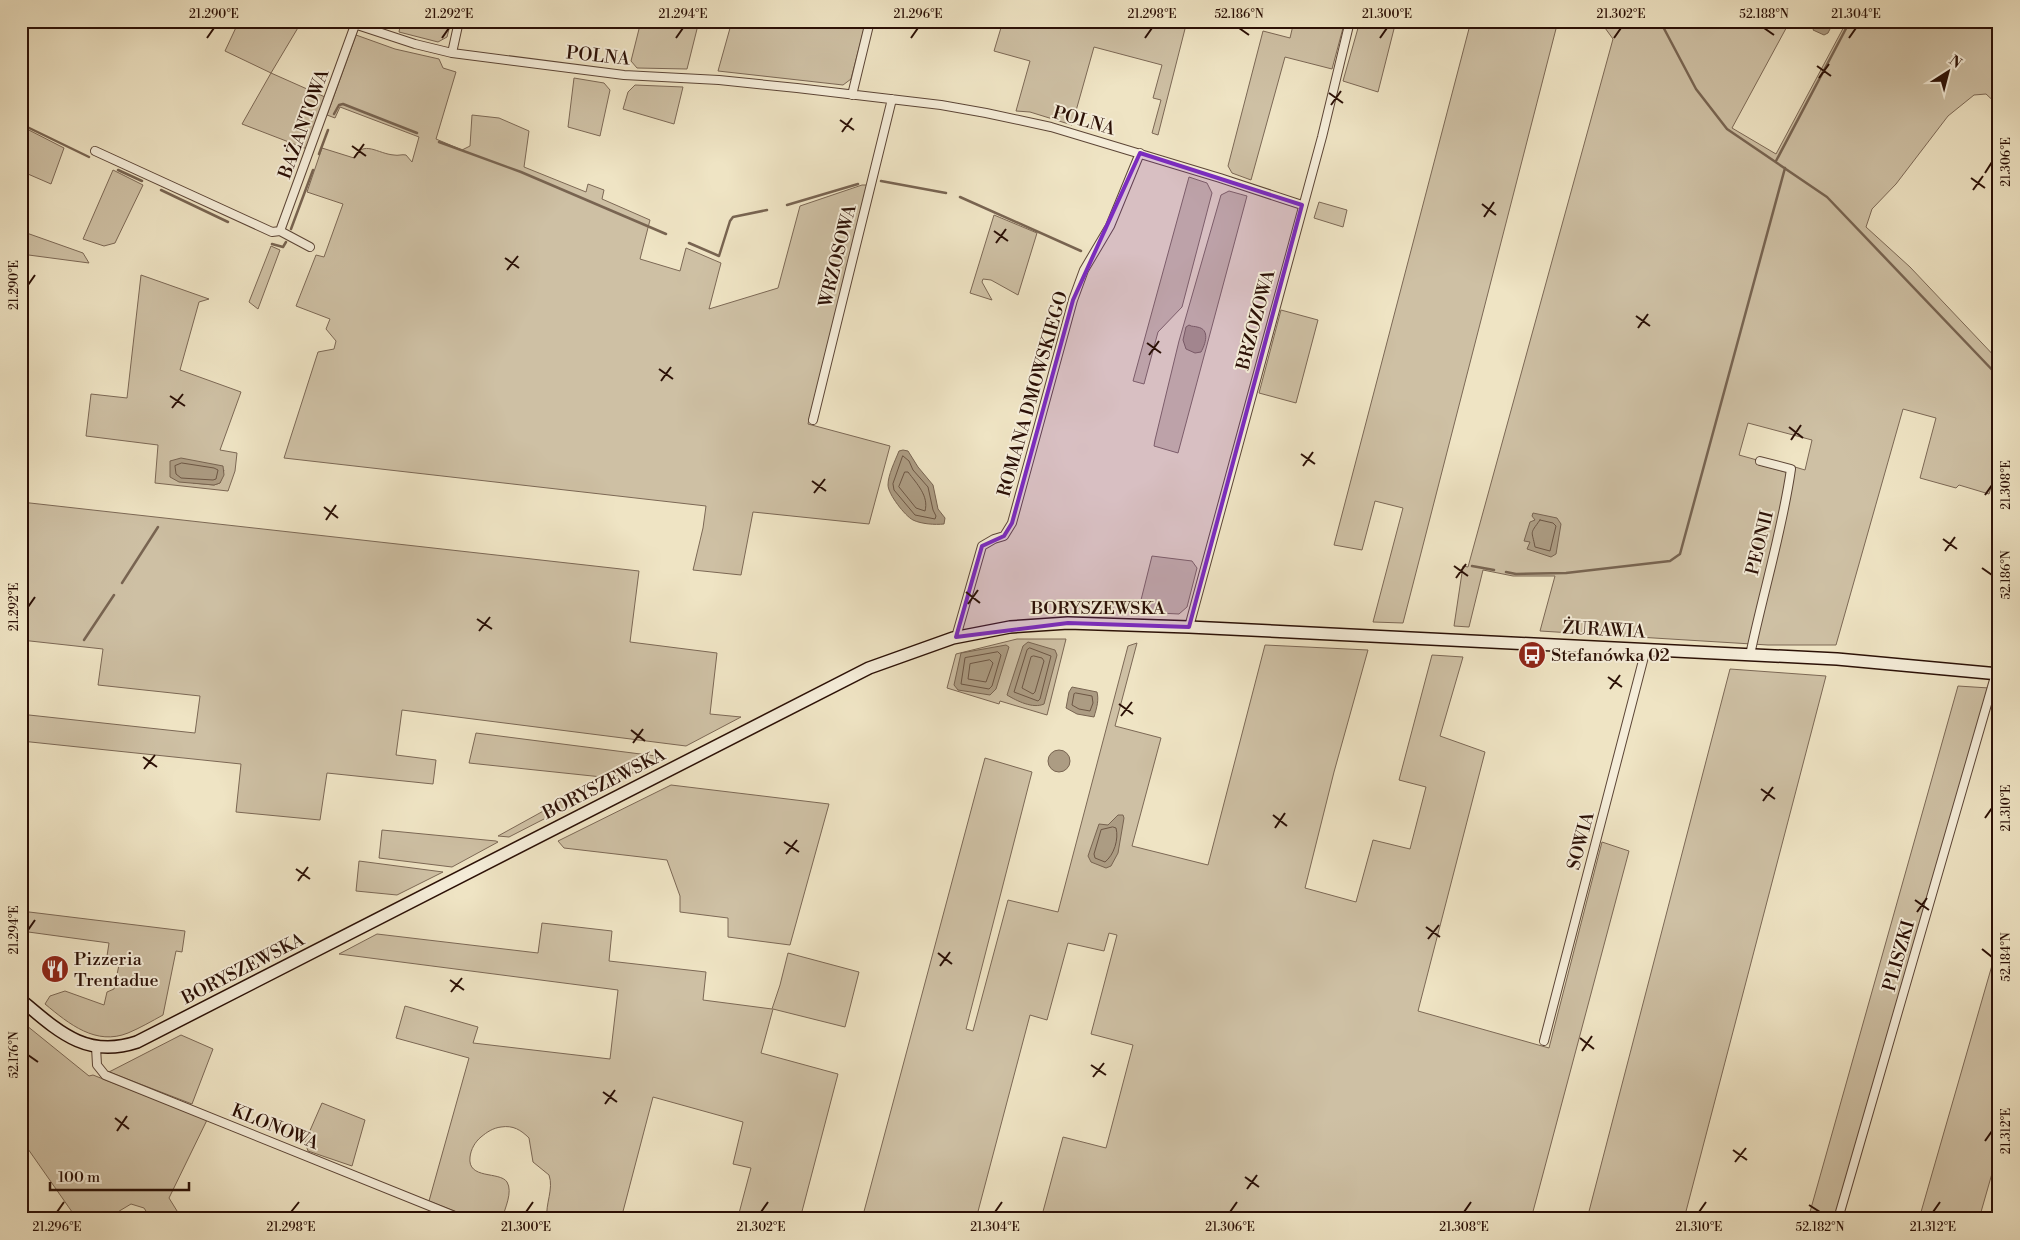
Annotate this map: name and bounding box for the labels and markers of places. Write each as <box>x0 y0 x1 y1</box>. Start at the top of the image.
bus stop icon: Stefanówka 02 <box>1517 640 1547 670</box>
place label: Stefanówka 02 <box>1551 644 1670 667</box>
place label: Pizzeria Trentadue <box>74 948 159 992</box>
restaurant icon: Pizzeria Trentadue <box>40 954 70 984</box>

